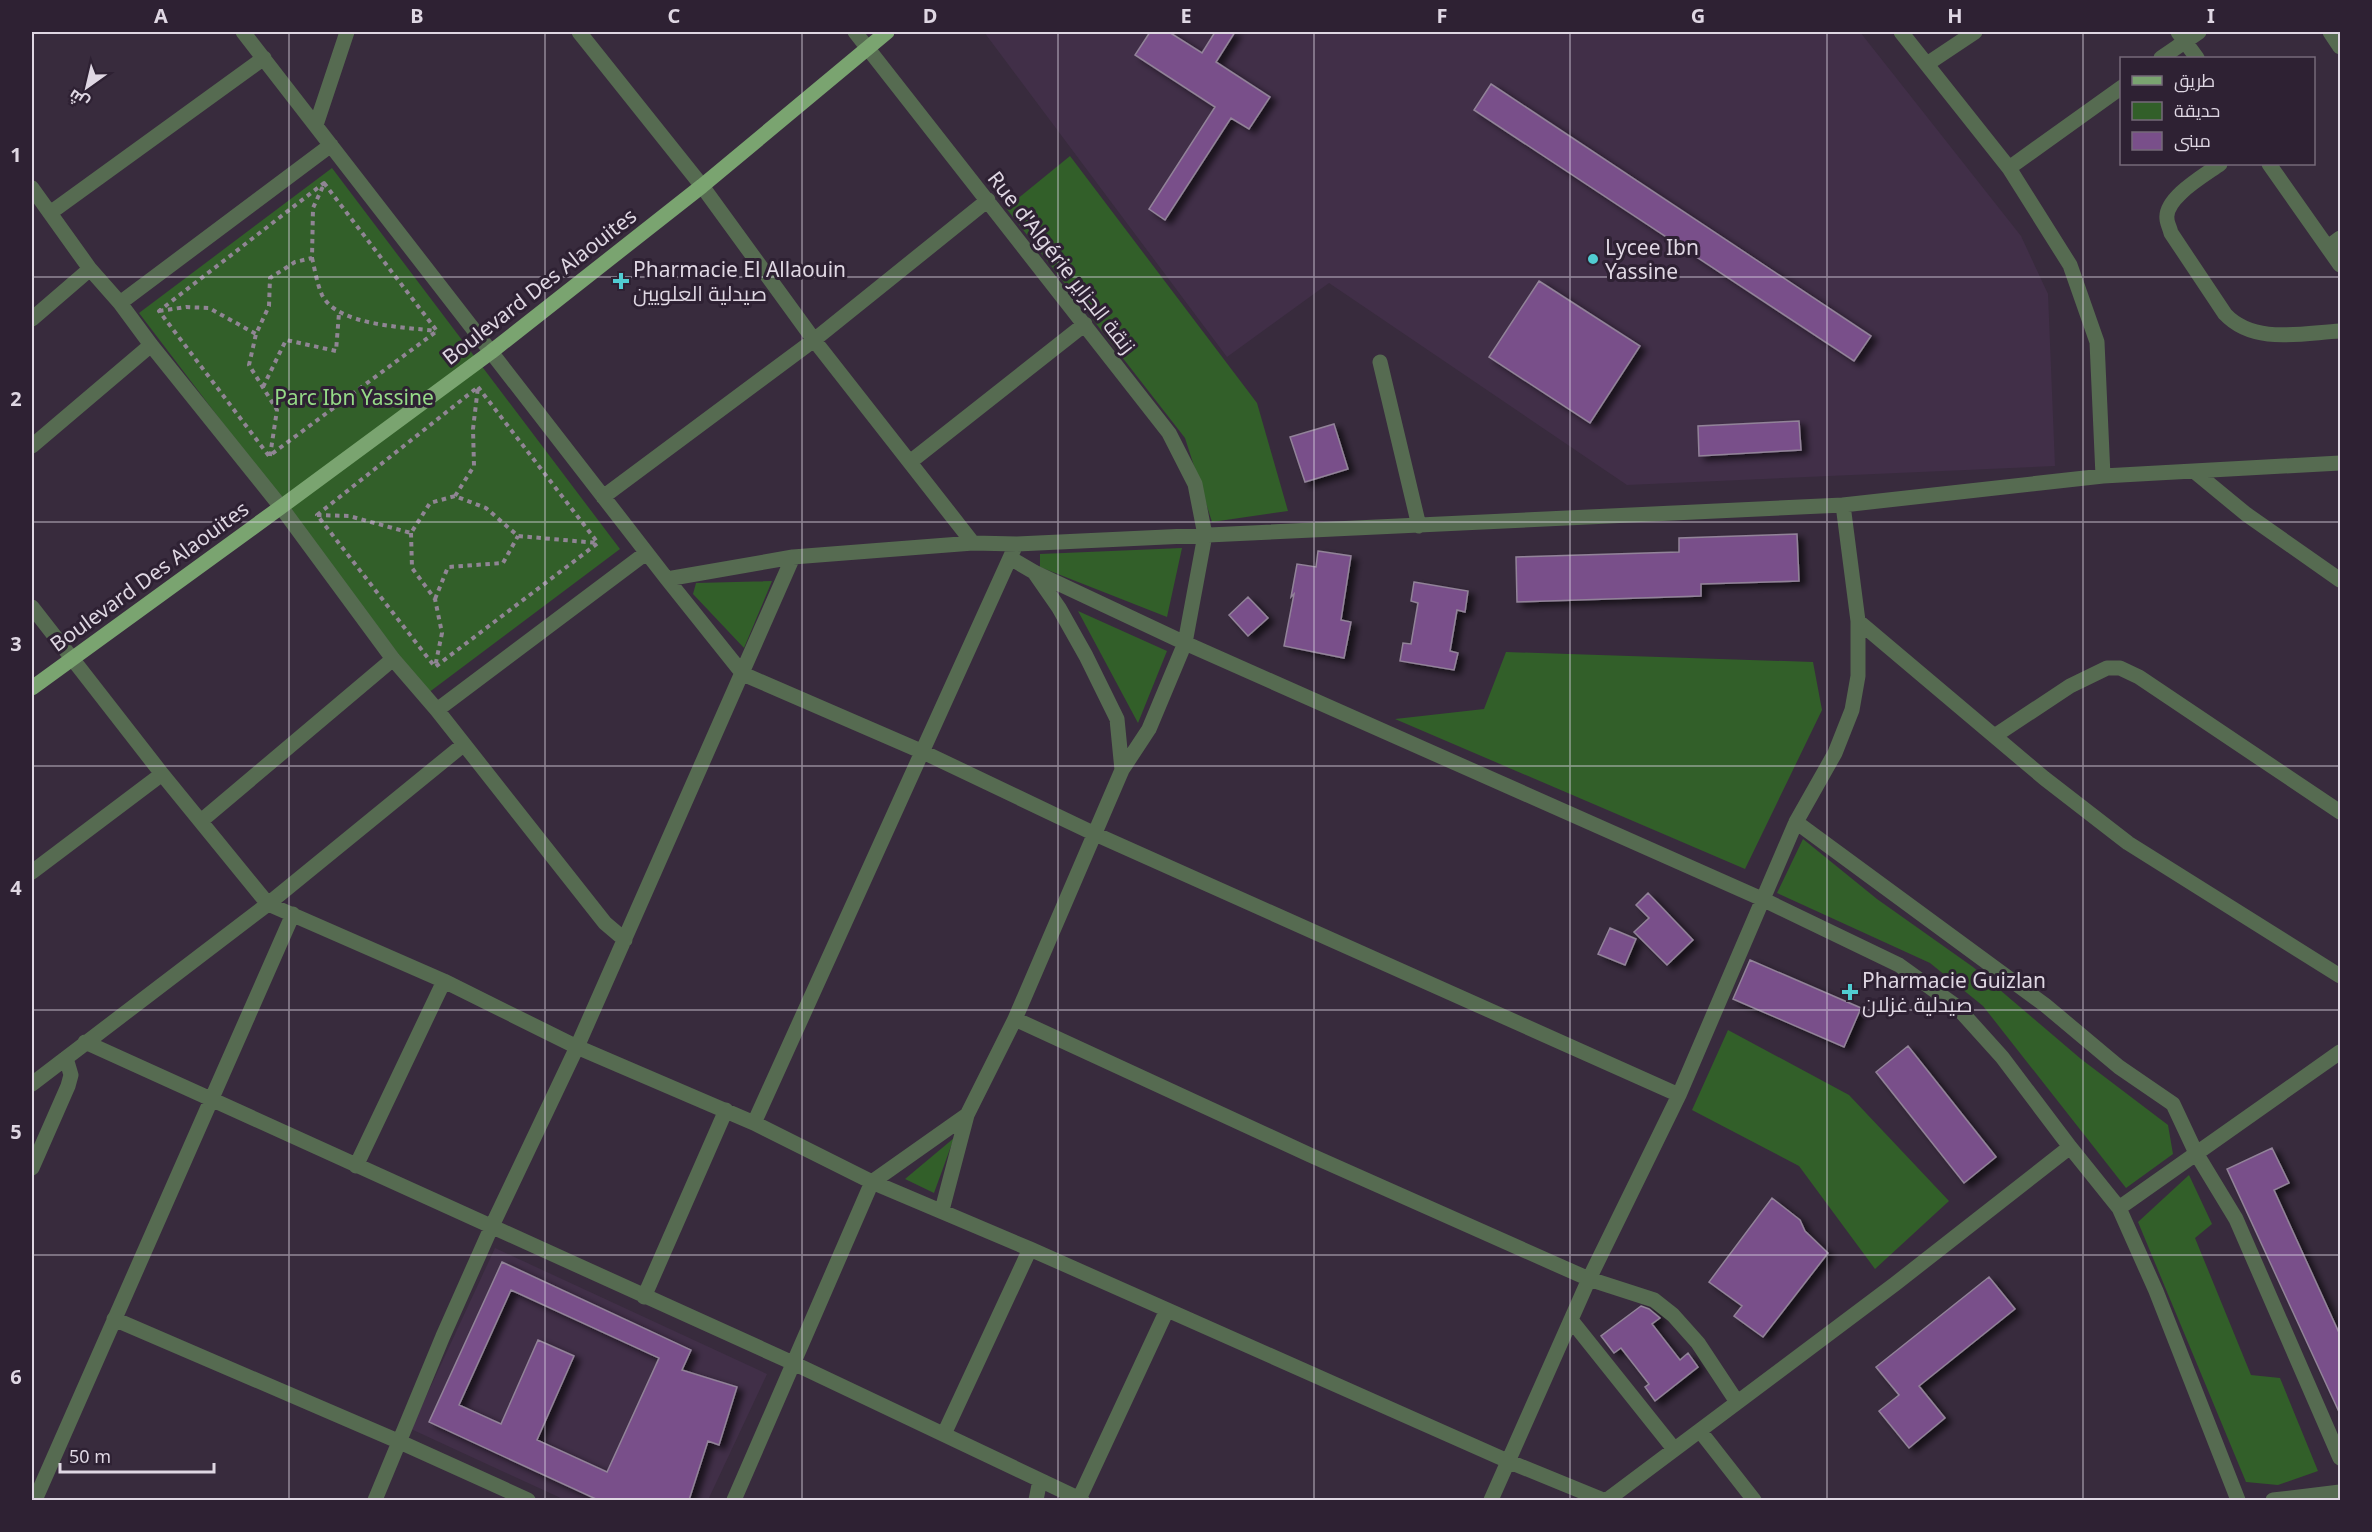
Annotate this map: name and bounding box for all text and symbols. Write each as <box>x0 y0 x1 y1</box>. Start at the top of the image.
text: A <box>154 2 168 29</box>
text: B <box>410 2 424 29</box>
text: C <box>668 2 681 29</box>
text: D <box>923 2 937 29</box>
text: E <box>1180 2 1192 29</box>
text: F <box>1437 2 1447 29</box>
text: G <box>1691 2 1705 29</box>
text: H <box>1947 2 1963 29</box>
text: I <box>2207 2 2215 29</box>
north arrow <box>57 57 117 117</box>
legend <box>2120 57 2315 165</box>
text: طريق <box>2174 68 2215 93</box>
text: ش <box>64 85 93 114</box>
text: حديقة <box>2174 98 2220 122</box>
text: مبنى <box>2174 128 2211 152</box>
text: 1 <box>10 141 22 168</box>
street label: Rue d'Algérie زنقة الجزاير <box>982 165 1142 359</box>
street label: Boulevard Des Alaouites <box>436 201 642 371</box>
place label: Lycee Ibn Yassine <box>1605 233 1699 285</box>
marker: Lycee Ibn Yassine <box>1586 252 1600 266</box>
place label: Pharmacie El Allaouin صيدلية العلويين <box>633 255 846 307</box>
marker: Pharmacie El Allaouin صيدلية العلويين <box>614 274 628 288</box>
park label: Parc Ibn Yassine <box>274 383 434 411</box>
text: 2 <box>10 385 22 412</box>
street label: Boulevard Des Alaouites <box>44 494 254 658</box>
text: 3 <box>10 630 22 657</box>
text: 4 <box>10 874 22 901</box>
place label: Pharmacie Guizlan صيدلية غزلان <box>1862 966 2046 1018</box>
marker: Pharmacie Guizlan صيدلية غزلان <box>1843 985 1857 999</box>
text: 5 <box>10 1118 22 1145</box>
text: 6 <box>10 1363 22 1390</box>
scale bar <box>60 1436 214 1474</box>
text: 50 m <box>69 1444 111 1468</box>

